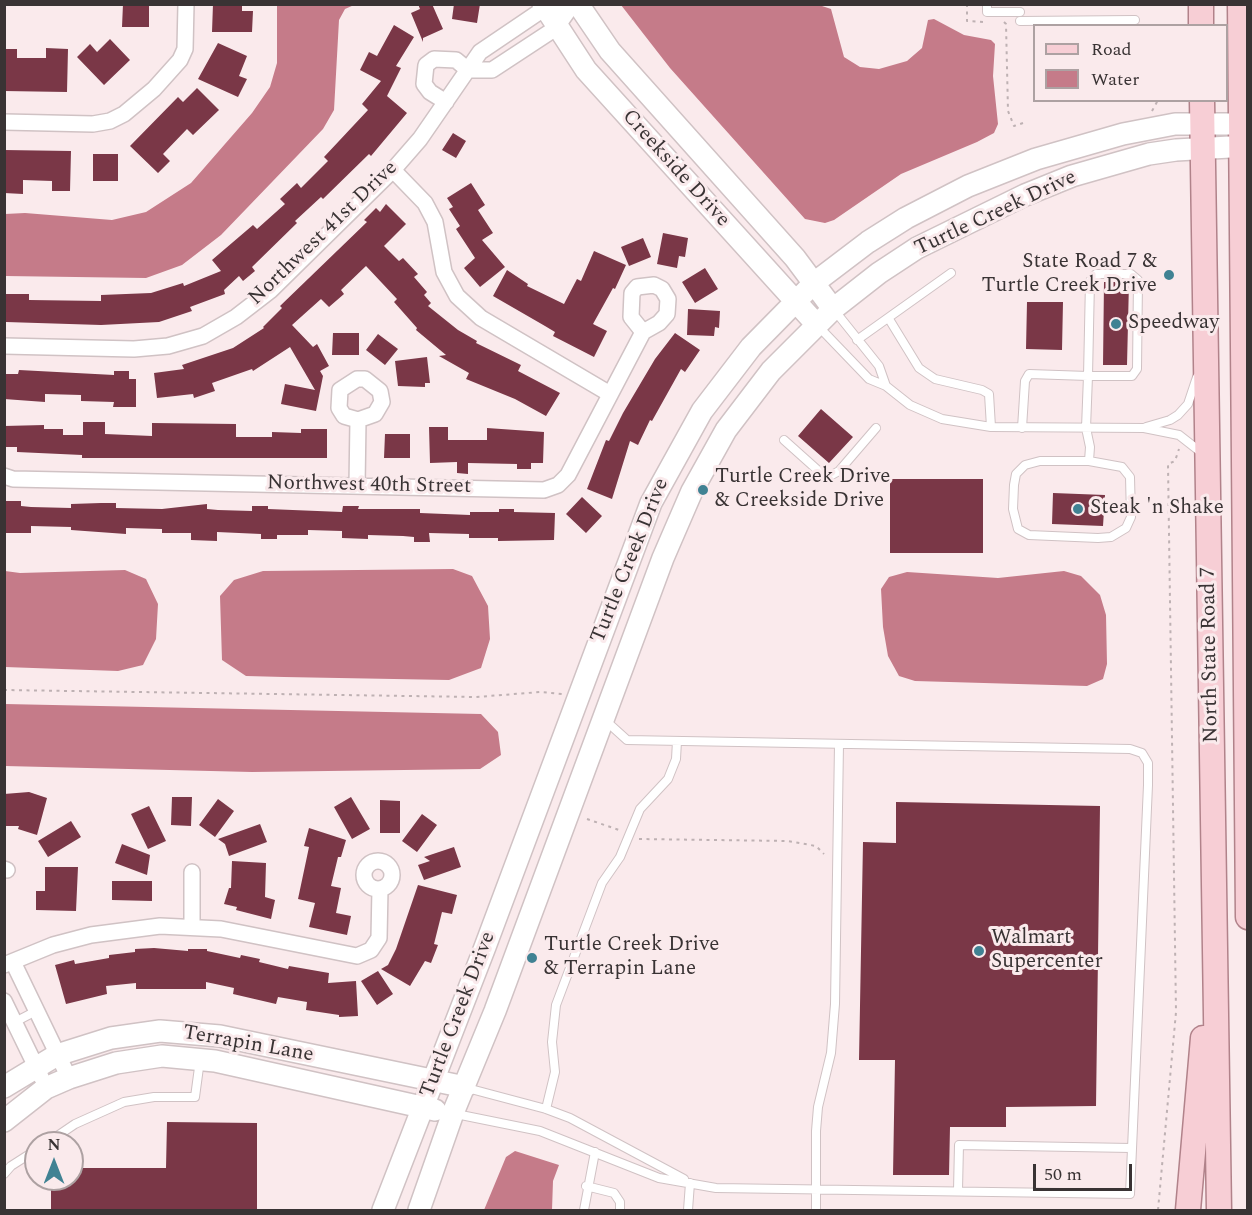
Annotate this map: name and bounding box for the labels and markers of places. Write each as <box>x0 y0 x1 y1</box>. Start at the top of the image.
place label: State Road 7 & Turtle Creek Drive <box>982 250 1157 300</box>
marker: State Road 7 & Turtle Creek Drive <box>1162 268 1176 282</box>
place label: Speedway <box>1128 311 1219 337</box>
marker: Speedway <box>1109 317 1123 331</box>
place label: Turtle Creek Drive & Creekside Drive <box>715 465 890 515</box>
marker: Turtle Creek Drive & Creekside Drive <box>696 483 710 497</box>
place label: Steak 'n Shake <box>1090 496 1224 522</box>
marker: Steak 'n Shake <box>1071 502 1085 516</box>
place label: Walmart Supercenter <box>991 926 1103 976</box>
place label: Turtle Creek Drive & Terrapin Lane <box>544 933 719 983</box>
marker: Walmart Supercenter <box>972 944 986 958</box>
marker: Turtle Creek Drive & Terrapin Lane <box>525 951 539 965</box>

